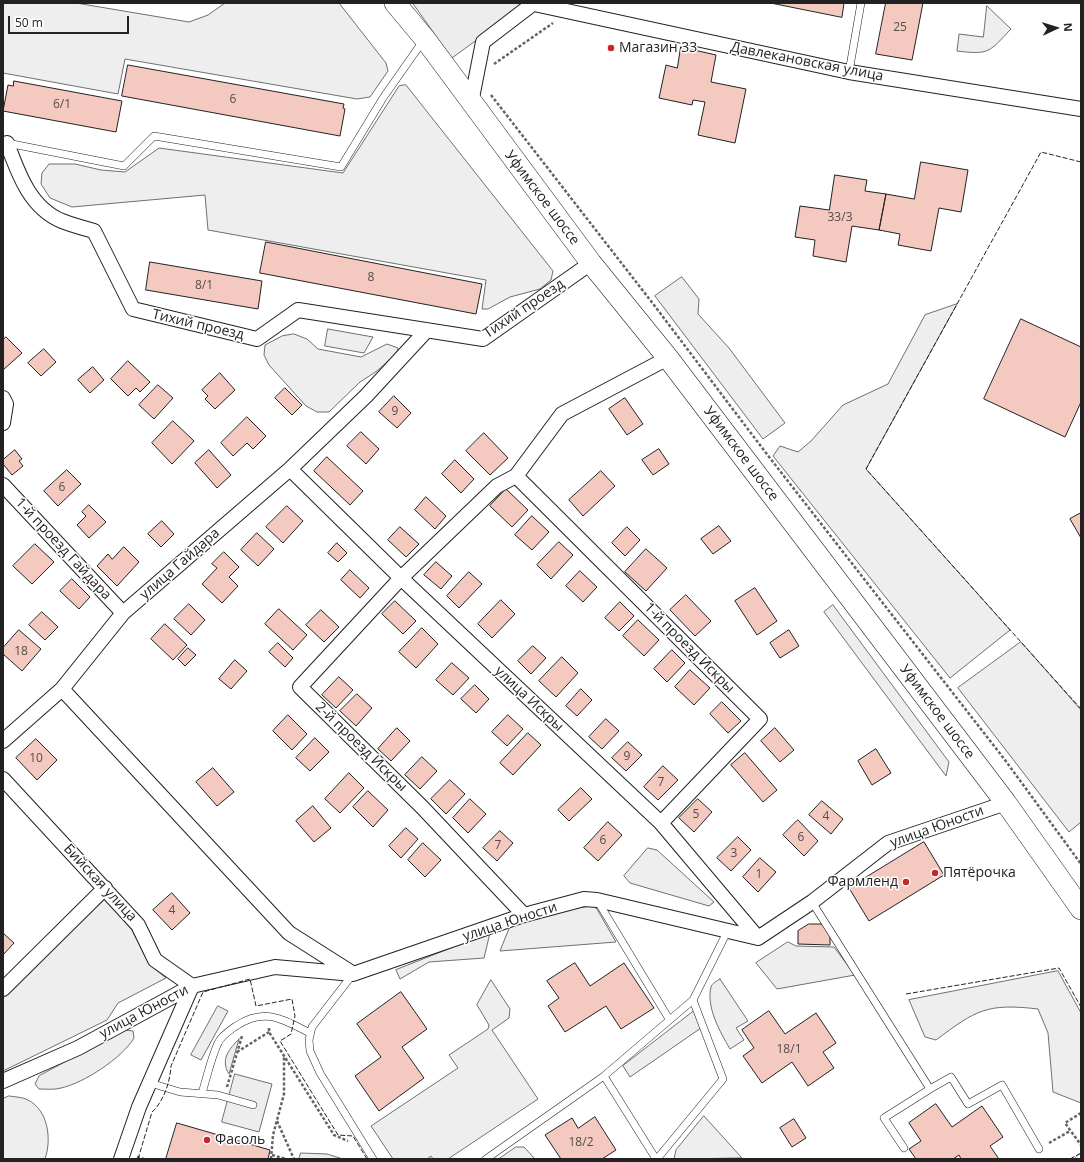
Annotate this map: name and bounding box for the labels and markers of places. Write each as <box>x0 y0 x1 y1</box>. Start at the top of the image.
place label: Магазин 33 <box>619 40 697 56</box>
marker: Магазин 33 <box>606 43 616 53</box>
place label: Пятёрочка <box>943 865 1016 881</box>
marker: Пятёрочка <box>930 868 940 878</box>
place label: Фармленд <box>827 874 898 890</box>
marker: Фармленд <box>901 877 911 887</box>
place label: Фасоль <box>215 1132 265 1148</box>
marker: Фасоль <box>202 1135 212 1145</box>

